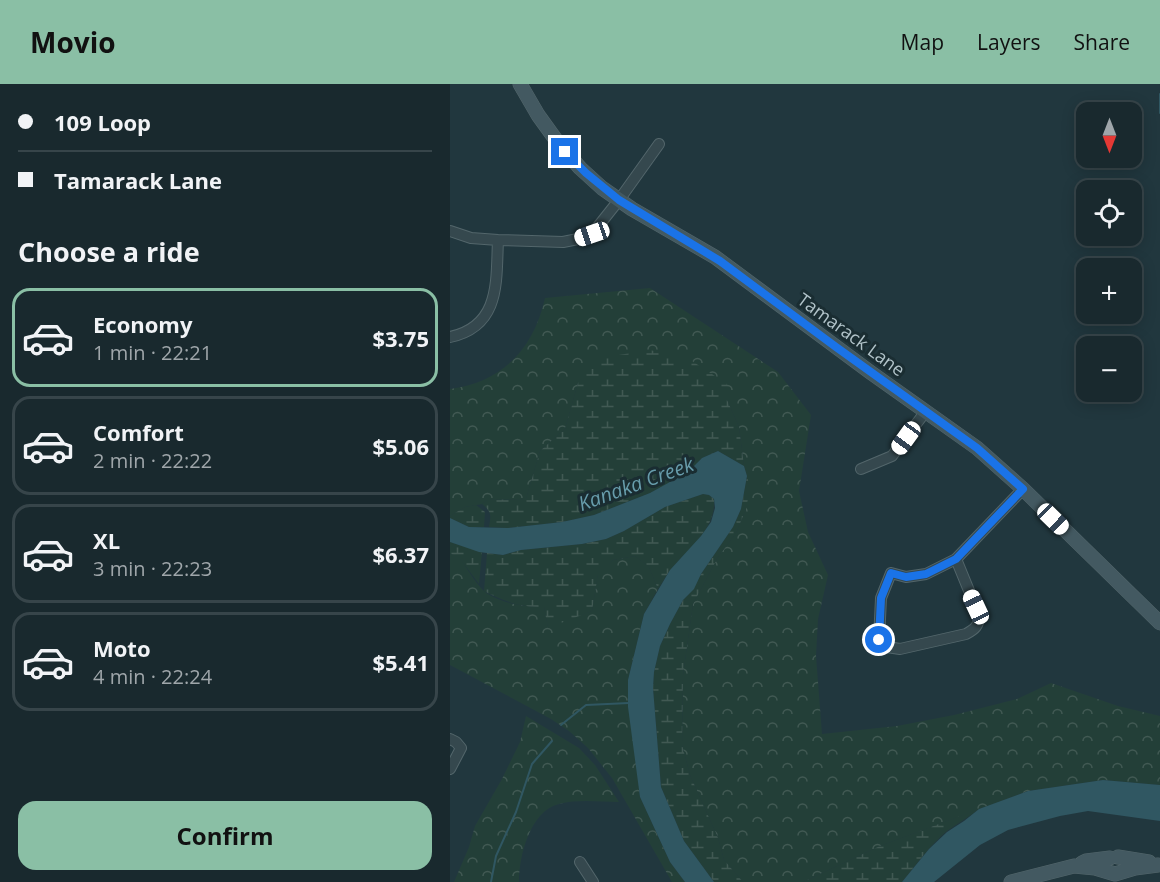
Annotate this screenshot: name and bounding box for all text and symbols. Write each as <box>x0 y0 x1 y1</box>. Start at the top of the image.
text: Movio <box>30 23 116 61</box>
text: Map <box>901 28 944 56</box>
text: Layers <box>977 28 1041 56</box>
text: Share <box>1074 28 1130 56</box>
north arrow <box>1076 102 1142 168</box>
map controls <box>1076 102 1142 402</box>
text: 109 Loop <box>54 107 151 137</box>
route end <box>551 138 578 165</box>
text: Tamarack Lane <box>54 165 222 195</box>
button: locate <box>1076 180 1142 246</box>
car <box>572 220 612 248</box>
text: Choose a ride <box>18 233 200 270</box>
button: + <box>1076 258 1142 324</box>
street label: Tamarack Lane <box>793 287 910 381</box>
text: Economy <box>93 309 192 339</box>
icon: car <box>21 311 75 365</box>
text: $3.75 <box>372 323 429 353</box>
button: − <box>1076 336 1142 402</box>
text: 1 min · 22:21 <box>93 339 212 366</box>
text: Comfort <box>93 417 184 447</box>
car <box>888 418 924 458</box>
icon: car <box>21 419 75 473</box>
text: $5.06 <box>372 431 429 461</box>
text: 2 min · 22:22 <box>93 447 212 474</box>
water label: Kanaka Creek <box>574 450 698 517</box>
car <box>1034 500 1072 538</box>
text: XL <box>93 525 120 555</box>
icon: car <box>21 527 75 581</box>
text: $6.37 <box>372 539 429 569</box>
text: 3 min · 22:23 <box>93 555 212 582</box>
car <box>960 587 992 627</box>
route start <box>865 626 892 653</box>
text: Moto <box>93 633 151 663</box>
icon: car <box>21 635 75 689</box>
text: $5.41 <box>372 647 429 677</box>
text: 4 min · 22:24 <box>93 663 212 690</box>
button: Confirm <box>18 801 432 870</box>

